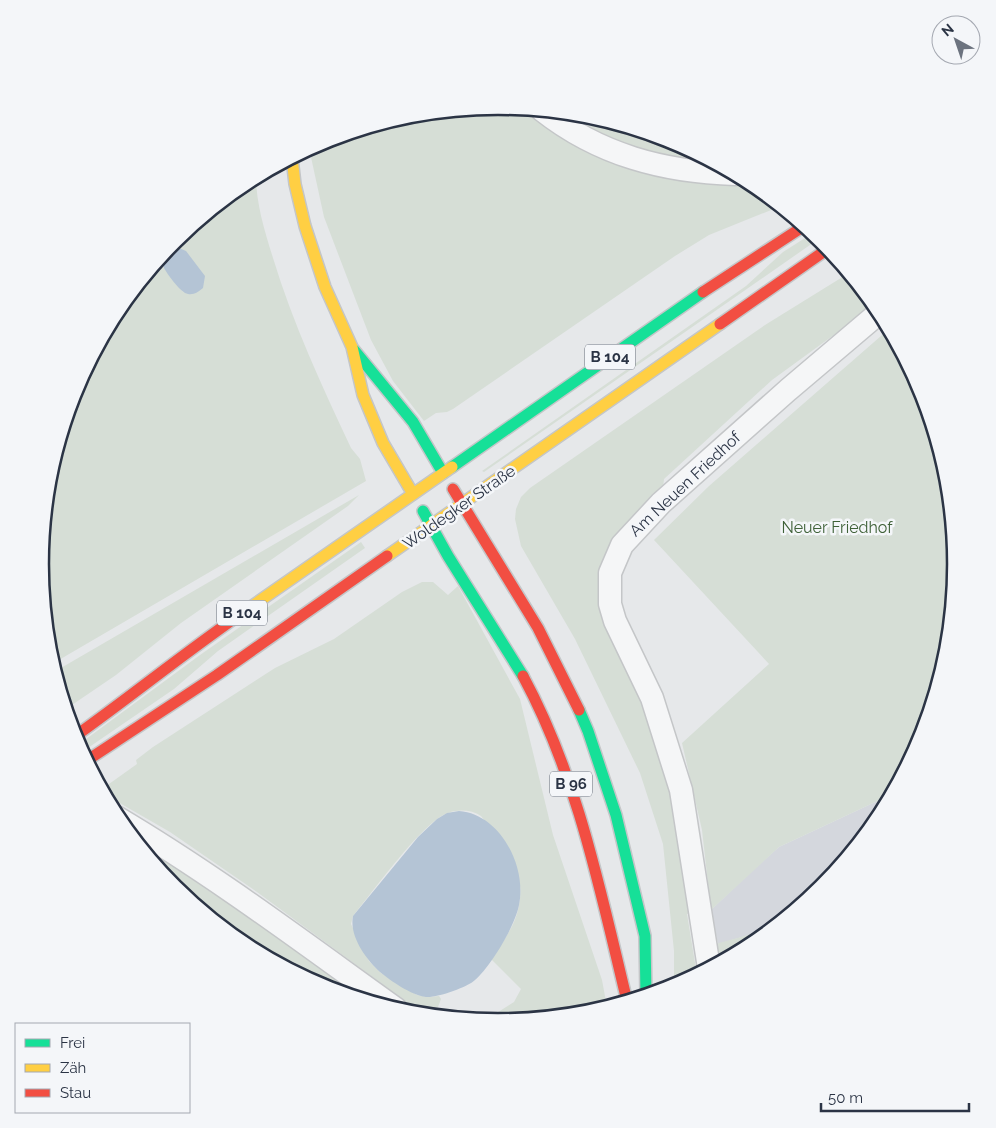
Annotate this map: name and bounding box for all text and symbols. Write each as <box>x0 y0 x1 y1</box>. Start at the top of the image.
north arrow <box>931 15 981 65</box>
text: N <box>938 20 957 40</box>
road number: B 104 <box>585 344 635 370</box>
street label: Am Neuen Friedhof <box>626 427 745 540</box>
street label: Woldegker Straße <box>399 461 519 553</box>
park label: Neuer Friedhof <box>781 518 893 537</box>
road number: B 104 <box>217 600 267 626</box>
road number: B 96 <box>550 772 592 796</box>
legend <box>15 1023 190 1113</box>
text: Frei <box>60 1034 85 1052</box>
text: Zäh <box>60 1059 86 1077</box>
scale bar <box>821 1080 968 1112</box>
text: Stau <box>60 1084 91 1102</box>
text: 50 m <box>828 1089 863 1107</box>

